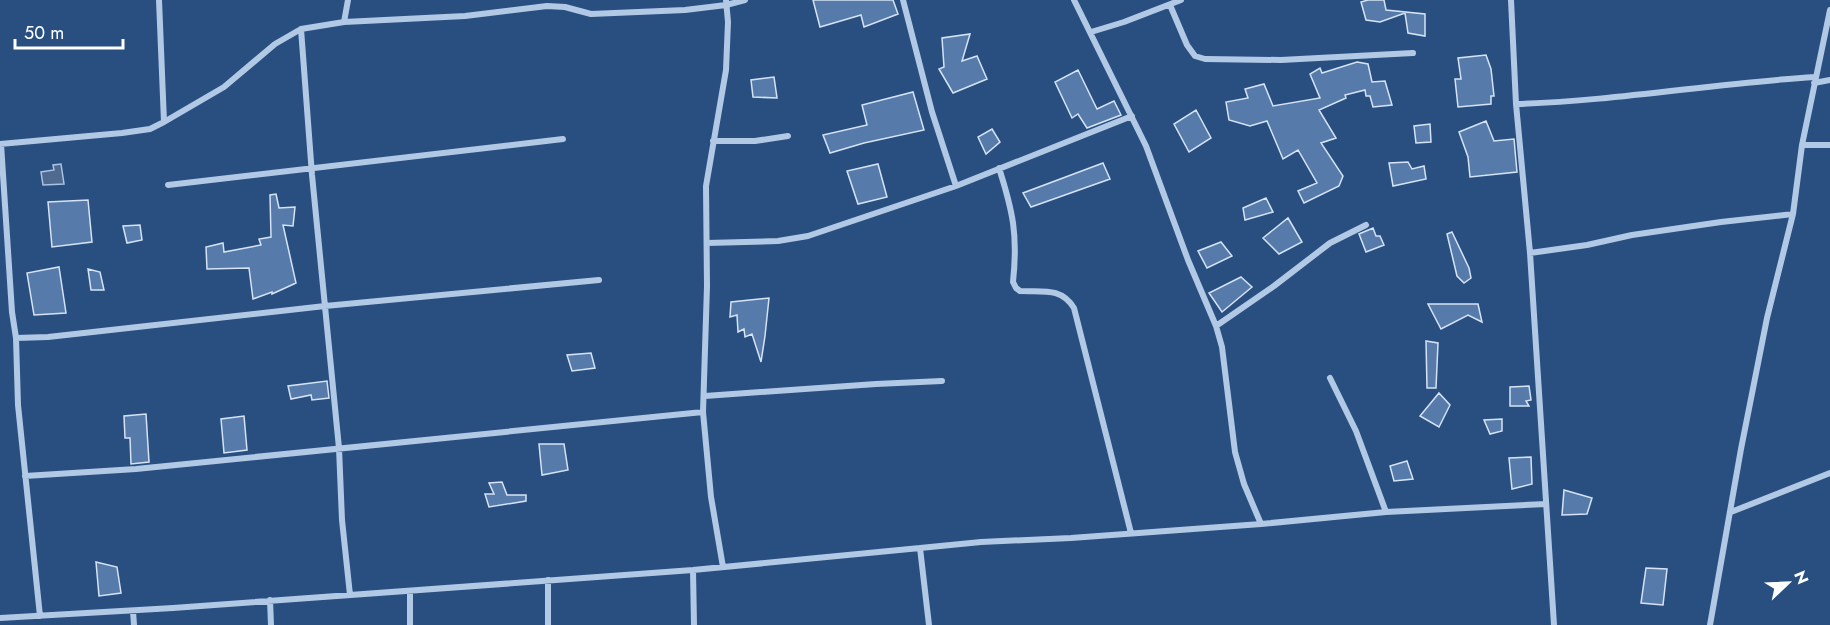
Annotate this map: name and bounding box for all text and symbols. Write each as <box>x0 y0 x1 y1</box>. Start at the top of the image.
scale bar <box>15 12 123 50</box>
text: 50 m <box>24 20 64 46</box>
north arrow <box>1758 553 1818 613</box>
text: N <box>1788 567 1814 588</box>

